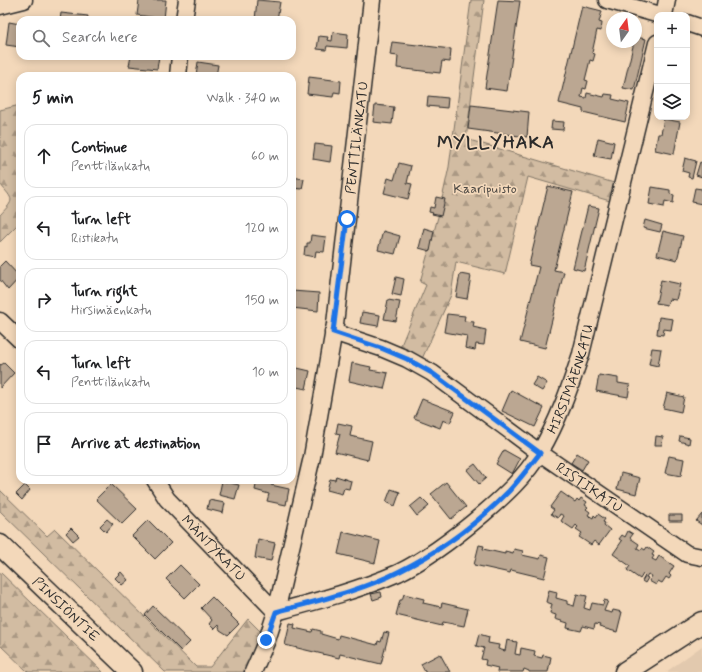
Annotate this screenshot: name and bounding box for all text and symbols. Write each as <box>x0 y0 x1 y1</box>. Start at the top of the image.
north arrow <box>606 12 642 48</box>
map controls <box>654 12 690 120</box>
button: + <box>654 12 690 48</box>
search box <box>16 16 296 60</box>
icon: search <box>30 27 52 49</box>
text: Search here <box>62 28 138 48</box>
button: − <box>654 48 690 84</box>
street label: PENTTILÄNKATU <box>342 80 373 195</box>
button: layers <box>654 84 690 120</box>
text: 5 min <box>32 87 74 109</box>
text: Walk · 340 m <box>206 90 280 107</box>
district label: MYLLYHAKA <box>437 131 555 155</box>
text: Continue <box>71 138 127 158</box>
icon: ahead <box>33 145 55 167</box>
text: 60 m <box>251 148 279 165</box>
text: Penttilänkatu <box>71 158 150 175</box>
park label: Kaaripuisto <box>453 180 517 198</box>
text: Turn left <box>71 210 131 230</box>
route start <box>338 210 356 228</box>
icon: left <box>33 217 55 239</box>
text: 120 m <box>245 220 279 237</box>
text: Ristikatu <box>71 230 118 247</box>
text: Turn right <box>71 282 138 302</box>
icon: right <box>33 289 55 311</box>
text: 150 m <box>245 292 279 309</box>
text: Hirsimäenkatu <box>71 302 152 319</box>
street label: HIRSIMÄENKATU <box>543 323 598 437</box>
text: Turn left <box>71 354 131 374</box>
icon: left <box>33 361 55 383</box>
text: 10 m <box>252 364 279 381</box>
text: Penttilänkatu <box>71 374 150 391</box>
icon: arrive <box>33 433 55 455</box>
text: Arrive at destination <box>71 434 200 454</box>
street label: RISTIKATU <box>552 459 626 517</box>
street label: MÄNTYKATU <box>177 511 249 585</box>
street label: PINSIÖNTIE <box>28 573 103 646</box>
route end <box>257 631 275 649</box>

